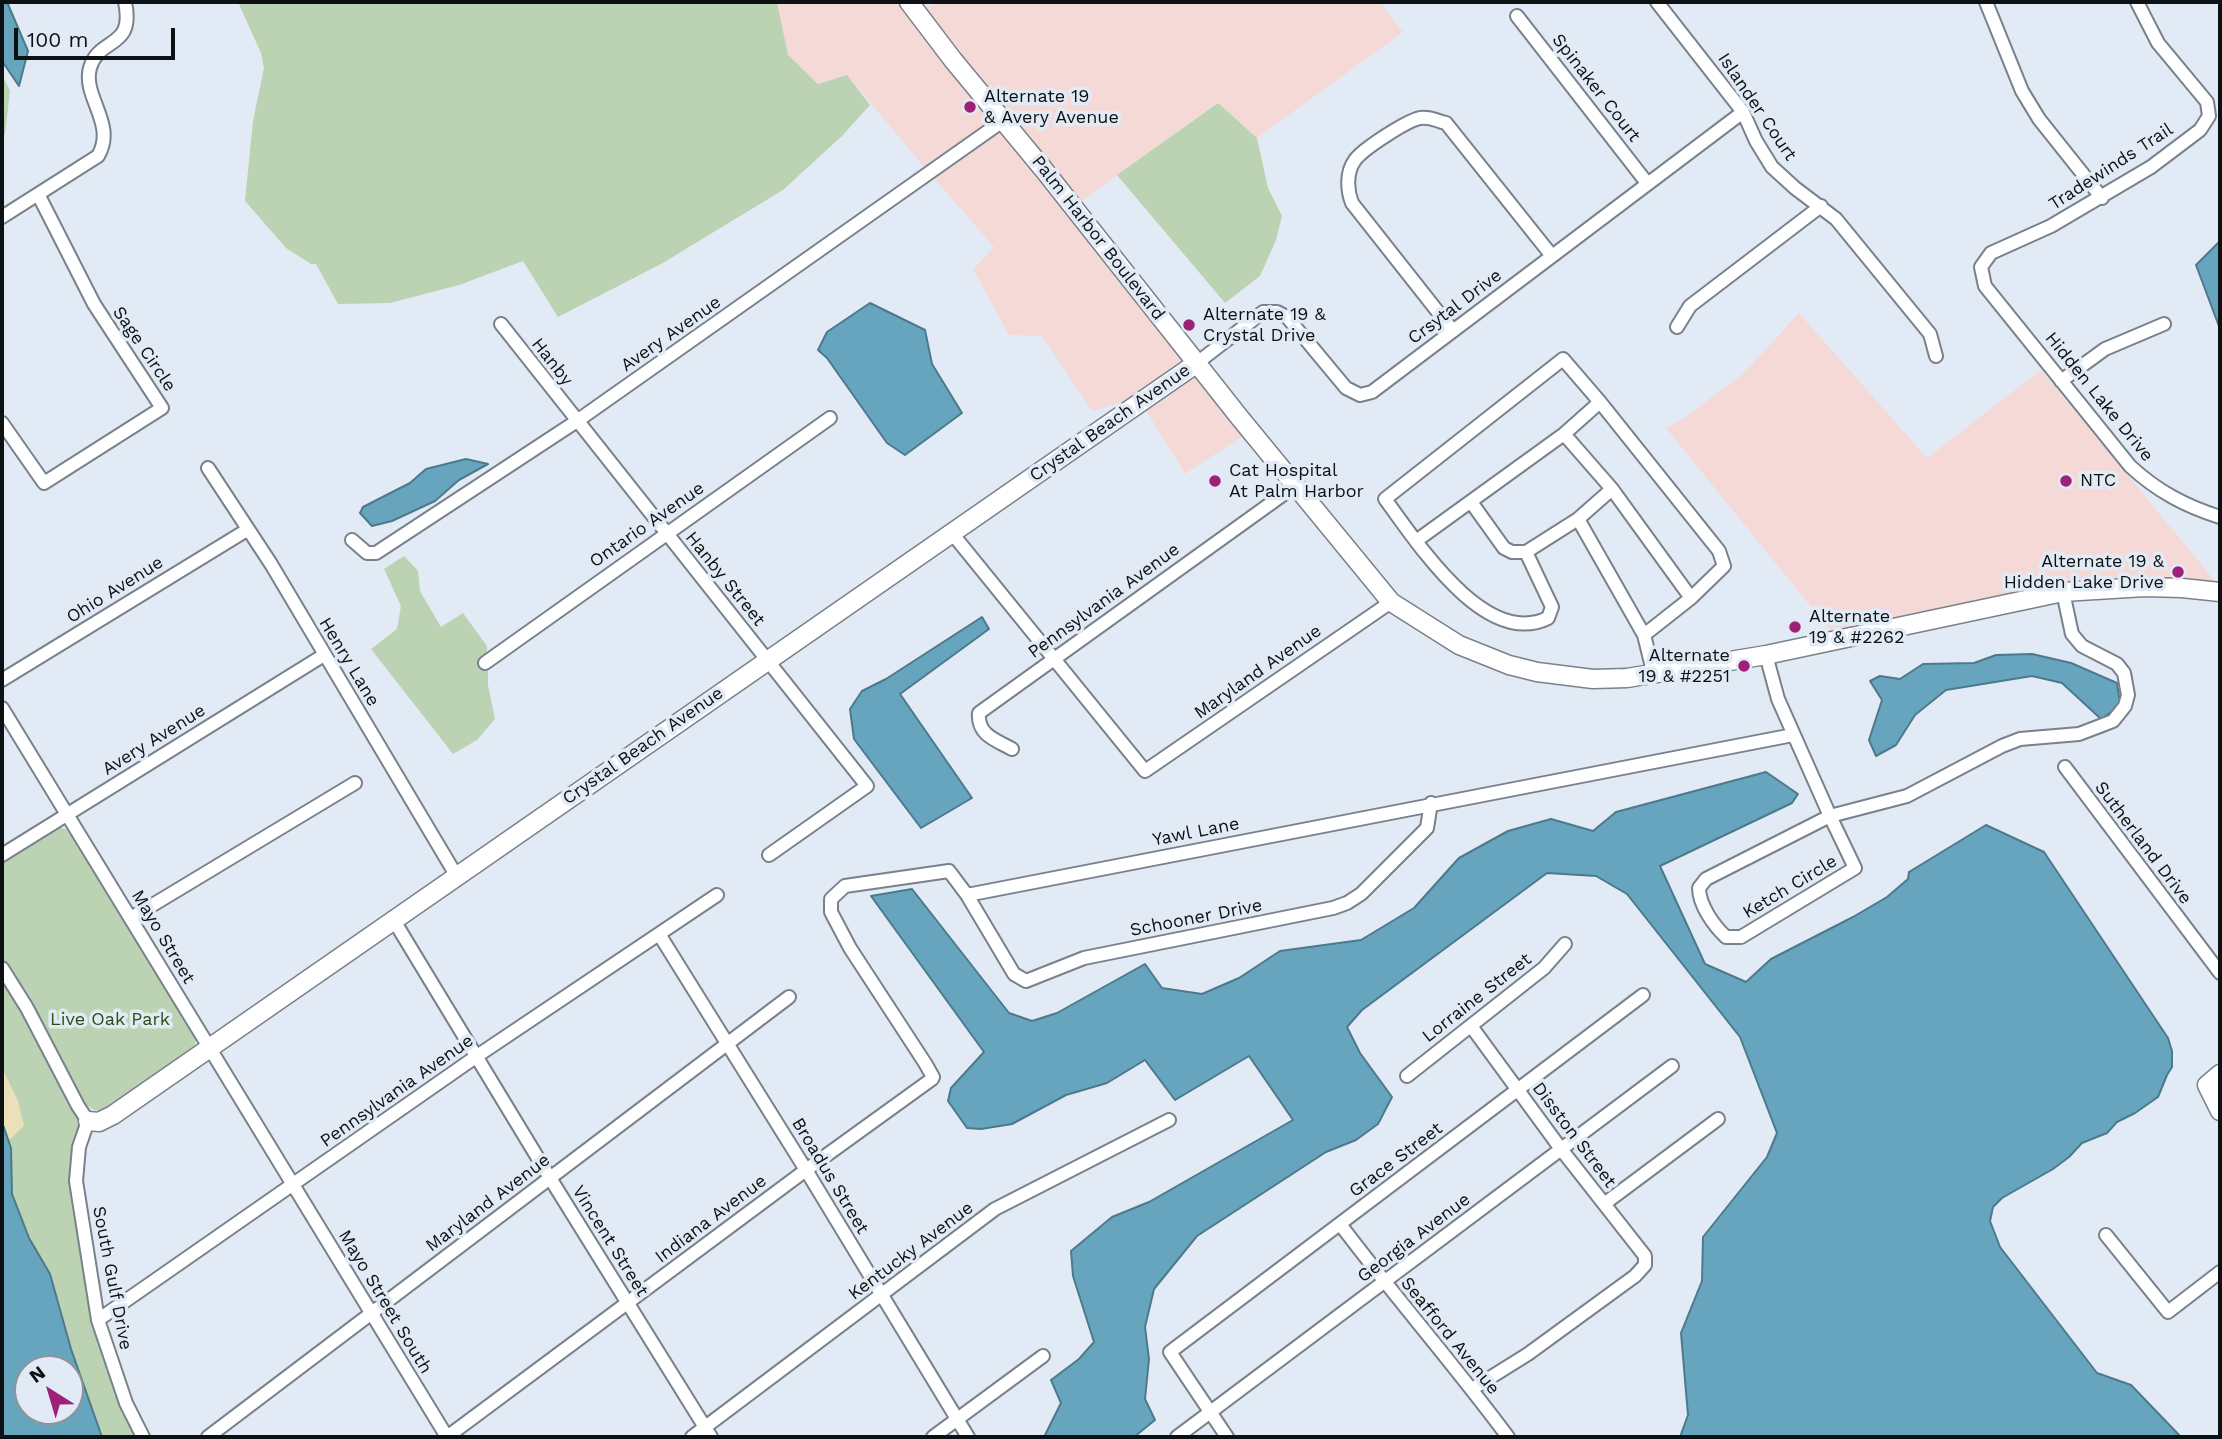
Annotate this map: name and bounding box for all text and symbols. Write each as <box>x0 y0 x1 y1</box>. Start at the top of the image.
scale bar <box>18 14 178 58</box>
text: 100 m <box>27 27 89 52</box>
street label: Spinaker Court <box>1547 30 1645 146</box>
street label: Islander Court <box>1713 49 1801 165</box>
place label: Alternate 19 & Avery Avenue <box>984 86 1119 128</box>
marker: Alternate 19 & Avery Avenue <box>962 99 978 115</box>
street label: Tradewinds Trail <box>2045 119 2177 215</box>
street label: Palm Harbor Boulevard <box>1027 151 1169 325</box>
street label: Crsytal Drive <box>1404 265 1506 349</box>
street label: Avery Avenue <box>617 291 725 377</box>
street label: Sage Circle <box>108 302 180 396</box>
place label: Alternate 19 & Crystal Drive <box>1203 304 1326 346</box>
marker: Alternate 19 & Crystal Drive <box>1181 317 1197 333</box>
street label: Hidden Lake Drive <box>2040 328 2158 466</box>
street label: Hanby <box>527 334 577 390</box>
street label: Crystal Beach Avenue <box>1026 359 1194 487</box>
place label: Cat Hospital At Palm Harbor <box>1229 460 1364 503</box>
place label: NTC <box>2080 470 2116 492</box>
marker: Cat Hospital At Palm Harbor <box>1207 473 1223 489</box>
marker: NTC <box>2058 473 2074 489</box>
street label: Ontario Avenue <box>586 477 708 573</box>
street label: Hanby Street <box>680 527 770 631</box>
street label: Pennsylvania Avenue <box>1024 539 1184 663</box>
place label: Alternate 19 & Hidden Lake Drive <box>2004 551 2164 594</box>
street label: Ohio Avenue <box>63 552 167 628</box>
marker: Alternate 19 & Hidden Lake Drive <box>2170 564 2186 580</box>
place label: Alternate 19 & #2262 <box>1809 606 1905 648</box>
street label: Henry Lane <box>314 614 384 710</box>
marker: Alternate 19 & #2262 <box>1787 619 1803 635</box>
street label: Maryland Avenue <box>1190 620 1326 724</box>
place label: Alternate 19 & #2251 <box>1638 645 1730 688</box>
marker: Alternate 19 & #2251 <box>1736 658 1752 674</box>
street label: Crystal Beach Avenue <box>559 682 727 810</box>
street label: Avery Avenue <box>98 700 210 780</box>
street label: Sutherland Drive <box>2090 777 2196 909</box>
street label: Yawl Lane <box>1151 813 1241 851</box>
street label: Ketch Circle <box>1739 850 1841 924</box>
street label: Mayo Street <box>127 886 199 988</box>
street label: Schooner Drive <box>1128 895 1264 941</box>
street label: Lorraine Street <box>1418 949 1536 1047</box>
park label: Live Oak Park <box>50 1009 170 1031</box>
street label: Pennsylvania Avenue <box>316 1030 478 1152</box>
street label: Disston Street <box>1527 1078 1621 1192</box>
street label: Broadus Street <box>787 1114 873 1238</box>
street label: Grace Street <box>1345 1118 1447 1202</box>
street label: Maryland Avenue <box>422 1149 554 1257</box>
street label: Indiana Avenue <box>651 1170 771 1268</box>
street label: Vincent Street <box>567 1181 653 1301</box>
street label: Georgia Avenue <box>1353 1189 1475 1287</box>
street label: Kentucky Avenue <box>844 1197 978 1305</box>
street label: South Gulf Drive <box>87 1204 137 1352</box>
street label: Mayo Street South <box>334 1226 436 1378</box>
street label: Seafford Avenue <box>1396 1273 1504 1399</box>
north arrow <box>14 1355 84 1425</box>
text: N <box>25 1361 50 1388</box>

